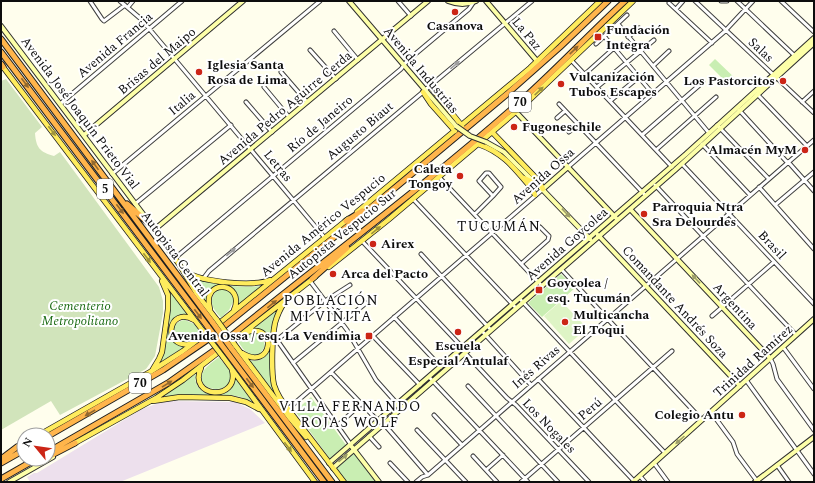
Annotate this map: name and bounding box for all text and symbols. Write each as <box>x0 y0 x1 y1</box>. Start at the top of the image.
street label: Avenida Francia <box>73 7 158 83</box>
marker: Casanova <box>450 7 460 17</box>
street label: La Paz <box>507 13 547 55</box>
place label: Casanova <box>427 16 483 36</box>
place label: Fundación Integra <box>606 20 670 55</box>
street label: Brisas del Maipo <box>114 22 200 100</box>
street label: Avenida Industrias <box>378 22 464 118</box>
street label: Avenida José Joaquín Prieto Vial <box>16 32 144 194</box>
marker: Fundación Integra <box>593 32 603 42</box>
street label: Salas <box>743 33 779 67</box>
street label: Avenida Pedro Aguirre Cerda <box>214 45 357 170</box>
one-way arrow <box>570 45 579 54</box>
place label: Iglesia Santa Rosa de Lima <box>207 55 288 90</box>
one-way arrow <box>450 60 461 69</box>
marker: Iglesia Santa Rosa de Lima <box>194 67 204 77</box>
place label: Vulcanización Tubos Escapes <box>569 67 657 102</box>
place label: Los Pastorcitos <box>684 71 775 91</box>
marker: Los Pastorcitos <box>778 76 788 86</box>
one-way arrow <box>21 78 29 89</box>
marker: Vulcanización Tubos Escapes <box>556 79 566 89</box>
street label: Italia <box>164 85 200 120</box>
one-way arrow <box>534 86 544 96</box>
street label: Río de Janeiro <box>283 90 357 158</box>
road number: 70 <box>509 92 531 112</box>
street label: Augusto Biaut <box>322 97 398 165</box>
place label: Fugoneschile <box>522 117 601 137</box>
marker: Fugoneschile <box>509 122 519 132</box>
one-way arrow <box>48 126 57 137</box>
place label: Almacén MyM <box>708 140 797 160</box>
street label: Avenida Ossa <box>507 142 580 209</box>
marker: Almacén MyM <box>800 145 810 155</box>
street label: Letras <box>259 146 297 186</box>
one-way arrow <box>91 159 99 170</box>
place label: Caleta Tongoy <box>408 159 453 194</box>
street label: Avenida Américo Vespucio <box>256 168 390 282</box>
marker: Caleta Tongoy <box>455 171 465 181</box>
road number: 5 <box>97 179 113 199</box>
street label: Autopista Vespucio Sur <box>283 184 401 284</box>
place label: Parroquia Ntra Sra Delourdes <box>652 197 743 232</box>
street label: Avenida Goycolea <box>521 202 613 285</box>
one-way arrow <box>116 204 124 215</box>
street label: Autopista Central <box>136 207 214 301</box>
one-way arrow <box>561 209 570 218</box>
marker: Parroquia Ntra Sra Delourdes <box>639 209 649 219</box>
district label: TUCUMÁN <box>457 216 541 237</box>
one-way arrow <box>371 225 382 234</box>
street label: Brasil <box>753 226 791 264</box>
place label: Airex <box>381 234 414 254</box>
marker: Airex <box>368 239 378 249</box>
street label: Comandante Andrés Soza <box>617 241 733 364</box>
one-way arrow <box>226 248 237 257</box>
one-way arrow <box>143 252 151 263</box>
place label: Arca del Pacto <box>341 264 428 284</box>
marker: Arca del Pacto <box>328 269 338 279</box>
place label: Goycolea / esq. Tucumán <box>547 273 631 308</box>
one-way arrow <box>691 274 701 284</box>
street label: Argentina <box>708 278 763 335</box>
marker: Goycolea / esq. Tucumán <box>534 285 544 295</box>
district label: POBLACIÓN MI VIÑITA <box>283 290 379 327</box>
park label: Cementerio Metropolitano <box>42 296 118 331</box>
one-way arrow <box>267 299 278 308</box>
place label: Multicancha El Toqui <box>573 305 649 340</box>
one-way arrow <box>194 308 202 319</box>
marker: Multicancha El Toqui <box>560 317 570 327</box>
street label: Trinidad Ramírez <box>709 320 797 402</box>
place label: Avenida Ossa / esq. La Vendimia <box>168 326 361 346</box>
marker: Escuela Especial Antulaf <box>453 327 463 337</box>
marker: Avenida Ossa / esq. La Vendimia <box>364 331 374 341</box>
place label: Escuela Especial Antulaf <box>408 336 509 371</box>
street label: Inés Rivas <box>507 340 565 394</box>
road number: 70 <box>129 373 151 393</box>
one-way arrow <box>245 377 254 388</box>
one-way arrow <box>162 380 172 388</box>
street label: Perú <box>573 393 607 425</box>
street label: Los Nogales <box>517 394 581 458</box>
district label: VILLA FERNANDO ROJAS WOLF <box>279 396 421 433</box>
place label: Colegio Antu <box>654 405 734 425</box>
one-way arrow <box>84 409 96 416</box>
marker: Colegio Antu <box>737 410 747 420</box>
north arrow <box>16 427 56 467</box>
text: N <box>18 434 37 450</box>
one-way arrow <box>675 435 685 445</box>
one-way arrow <box>284 441 293 452</box>
one-way arrow <box>338 454 348 463</box>

